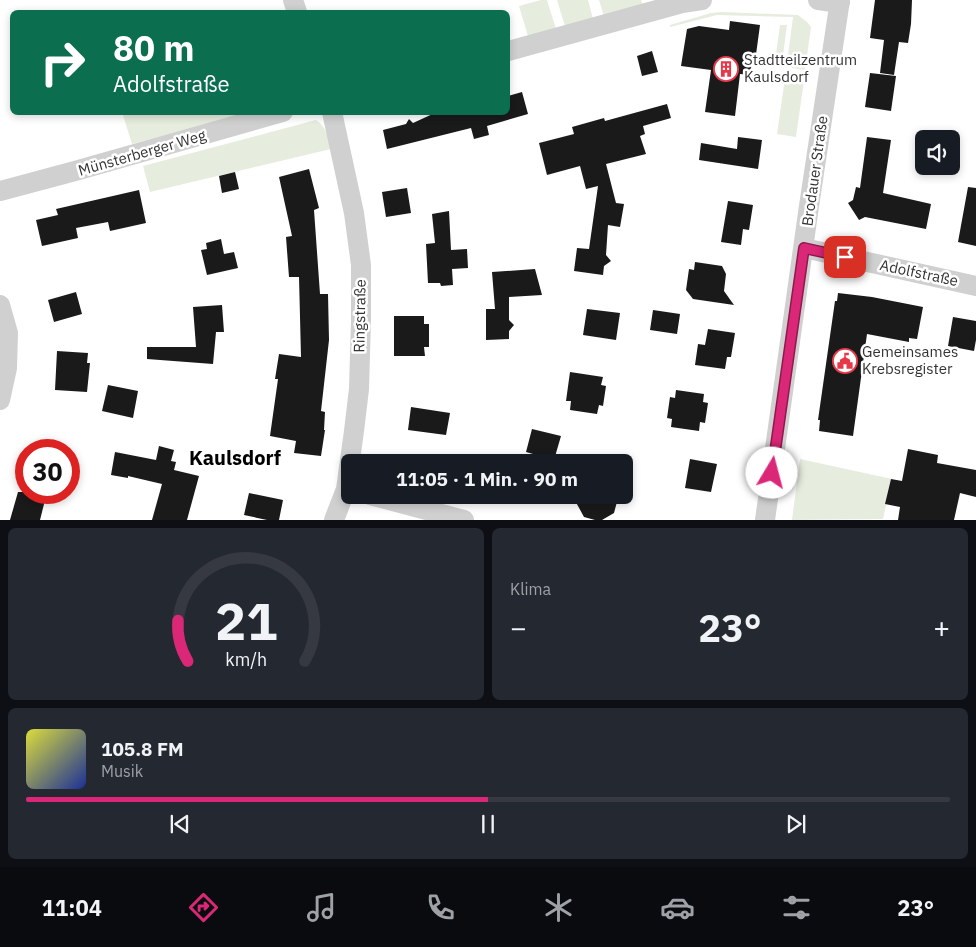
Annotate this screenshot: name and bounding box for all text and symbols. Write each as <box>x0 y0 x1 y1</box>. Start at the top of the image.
text: 80 m <box>113 25 195 71</box>
icon: right <box>30 30 95 95</box>
place label: Stadtteilzentrum Kaulsdorf <box>744 50 857 86</box>
building icon: Stadtteilzentrum Kaulsdorf <box>713 56 739 82</box>
text: Adolfstraße <box>113 69 229 98</box>
street label: Brodauer Straße <box>797 114 832 227</box>
street label: Münsterberger Weg <box>76 125 208 180</box>
map controls <box>915 130 960 175</box>
button: sound <box>915 130 960 175</box>
pin <box>824 236 866 278</box>
icon: arrive <box>831 243 859 271</box>
street label: Adolfstraße <box>878 255 960 290</box>
street label: Ringstraße <box>349 279 370 353</box>
place label: Gemeinsames Krebsregister <box>862 342 958 378</box>
public building icon: Gemeinsames Krebsregister <box>832 348 858 374</box>
speed limit sign: 30 <box>15 439 80 504</box>
district label: Kaulsdorf <box>189 444 281 471</box>
position arrow <box>745 446 797 498</box>
text: 11:05 · 1 Min. · 90 m <box>396 467 578 491</box>
text: Klima <box>510 579 551 599</box>
text: 21 <box>215 587 277 654</box>
text: 23° <box>698 603 762 652</box>
text: − <box>510 609 527 646</box>
text: + <box>933 609 950 646</box>
text: km/h <box>225 648 267 671</box>
text: 105.8 FM <box>101 737 184 761</box>
text: Musik <box>101 761 143 781</box>
icon: previous <box>166 810 194 838</box>
icon: pause <box>474 810 502 838</box>
icon: next <box>782 810 810 838</box>
icon: directions <box>186 890 221 925</box>
icon: music <box>304 890 339 925</box>
icon: phone <box>423 890 458 925</box>
icon: climate <box>541 890 576 925</box>
icon: car <box>660 890 695 925</box>
icon: filters <box>779 890 814 925</box>
text: 11:04 <box>42 893 102 922</box>
text: 23° <box>897 893 934 922</box>

